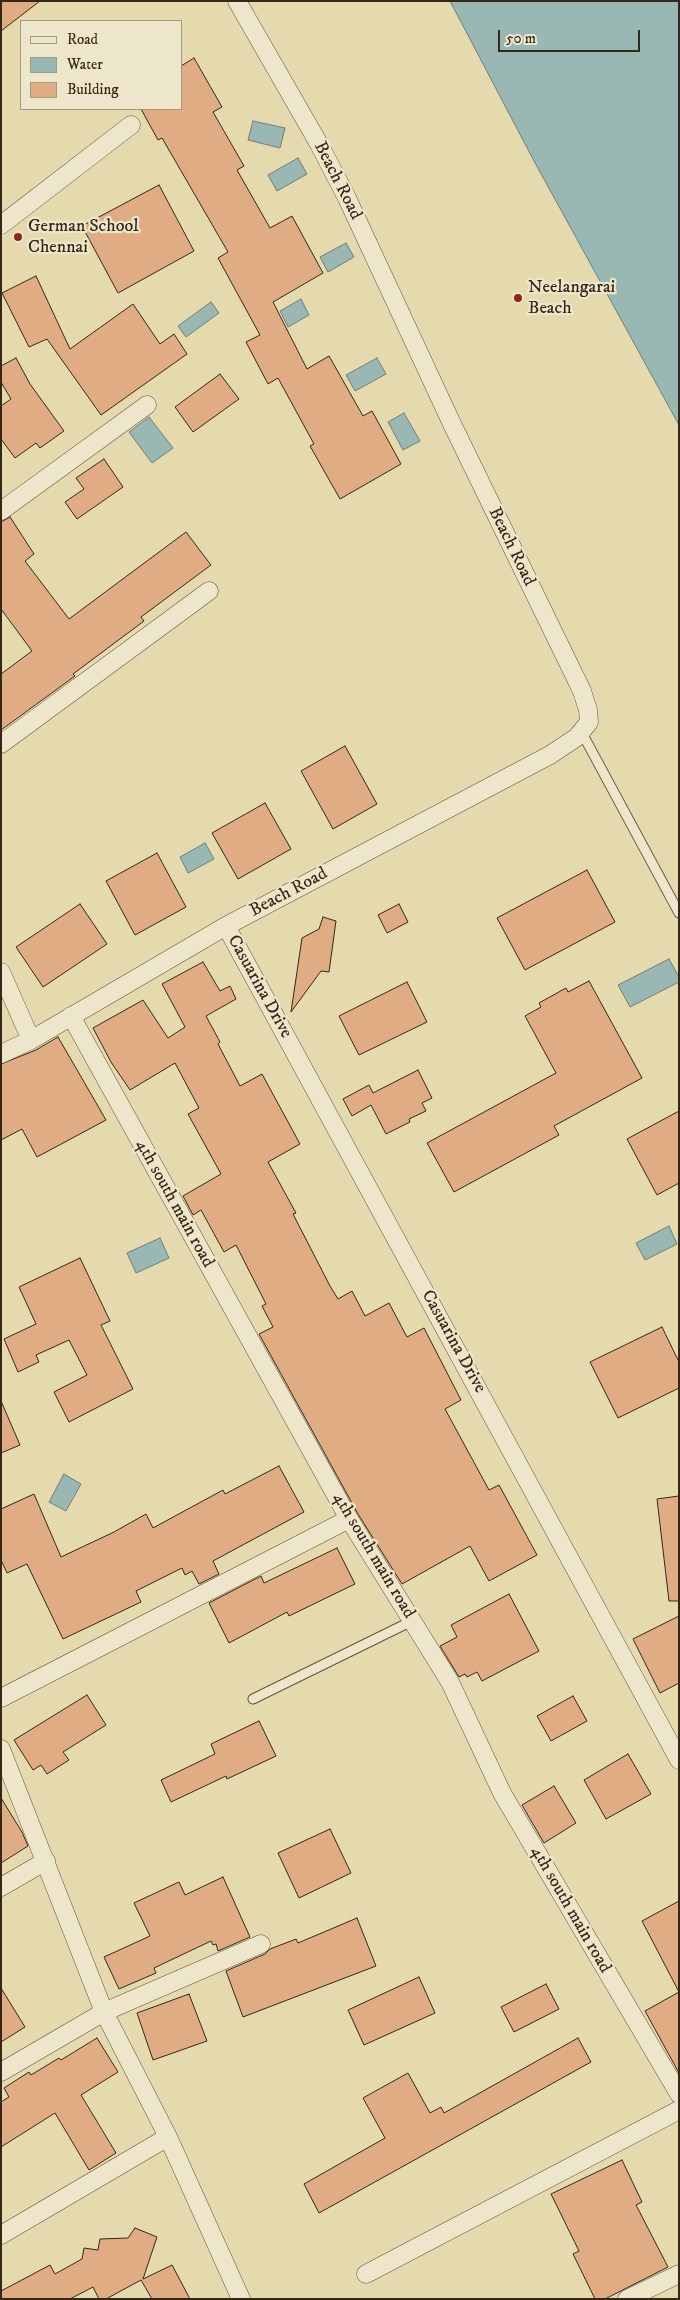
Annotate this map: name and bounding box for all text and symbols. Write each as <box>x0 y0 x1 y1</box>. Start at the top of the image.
legend <box>20 20 182 110</box>
scale bar <box>500 20 642 52</box>
text: 50 m <box>506 29 536 48</box>
text: Road <box>67 30 98 49</box>
text: Water <box>67 55 103 74</box>
text: Building <box>67 80 119 99</box>
street label: Beach Road <box>308 138 366 224</box>
place label: German School Chennai <box>28 216 139 258</box>
marker: German School Chennai <box>12 231 24 243</box>
place label: Neelangarai Beach <box>528 277 615 320</box>
marker: Neelangarai Beach <box>512 292 524 304</box>
street label: Beach Road <box>483 504 539 590</box>
street label: Beach Road <box>246 864 332 922</box>
street label: Casuarina Drive <box>222 932 296 1042</box>
street label: 4th south main road <box>130 1136 218 1272</box>
street label: Casuarina Drive <box>416 1287 490 1397</box>
street label: 4th south main road <box>327 1489 419 1623</box>
street label: 4th south main road <box>525 1843 615 1977</box>

